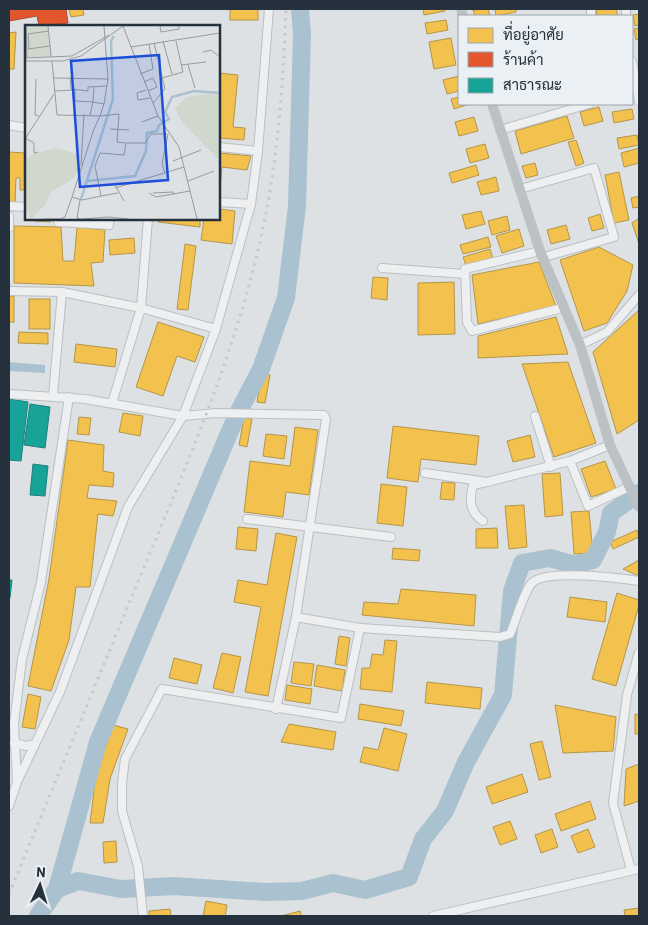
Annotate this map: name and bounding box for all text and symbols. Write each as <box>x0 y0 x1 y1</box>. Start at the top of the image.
legend <box>458 15 633 105</box>
text: ที่อยู่อาศัย <box>503 20 564 45</box>
inset map <box>25 25 220 220</box>
text: ร้านค้า <box>503 50 543 68</box>
text: สาธารณะ <box>503 75 562 93</box>
north arrow <box>15 860 65 910</box>
text: N <box>36 863 46 880</box>

